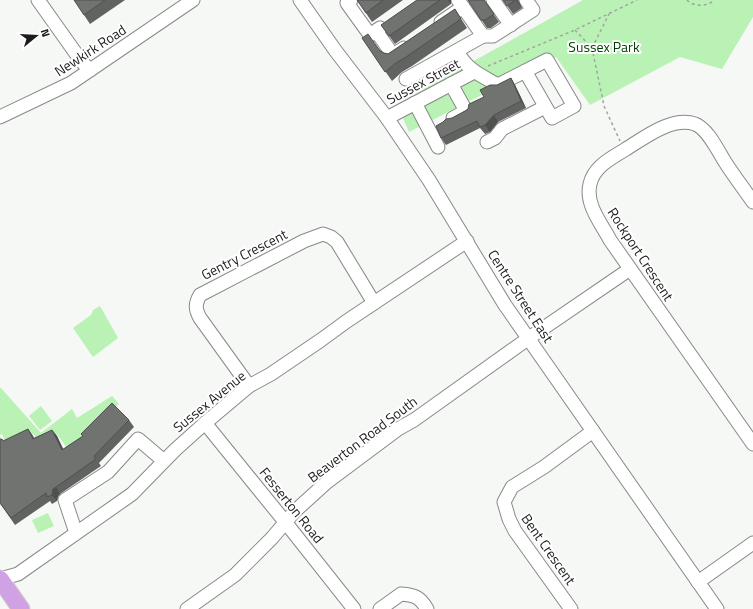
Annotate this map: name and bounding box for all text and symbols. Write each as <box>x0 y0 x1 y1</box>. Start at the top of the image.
north arrow <box>16 16 56 56</box>
street label: Newkirk Road <box>50 19 130 81</box>
text: N <box>37 27 54 39</box>
park label: Sussex Park <box>568 36 640 57</box>
street label: Sussex Street <box>383 53 464 109</box>
street label: Rockport Crescent <box>603 203 679 305</box>
street label: Gentry Crescent <box>197 223 291 285</box>
street label: Centre Street East <box>483 245 559 347</box>
street label: Sussex Avenue <box>168 365 250 437</box>
street label: Beaverton Road South <box>303 391 421 487</box>
street label: Fesserton Road <box>255 463 329 547</box>
street label: Bent Crescent <box>517 509 581 589</box>

